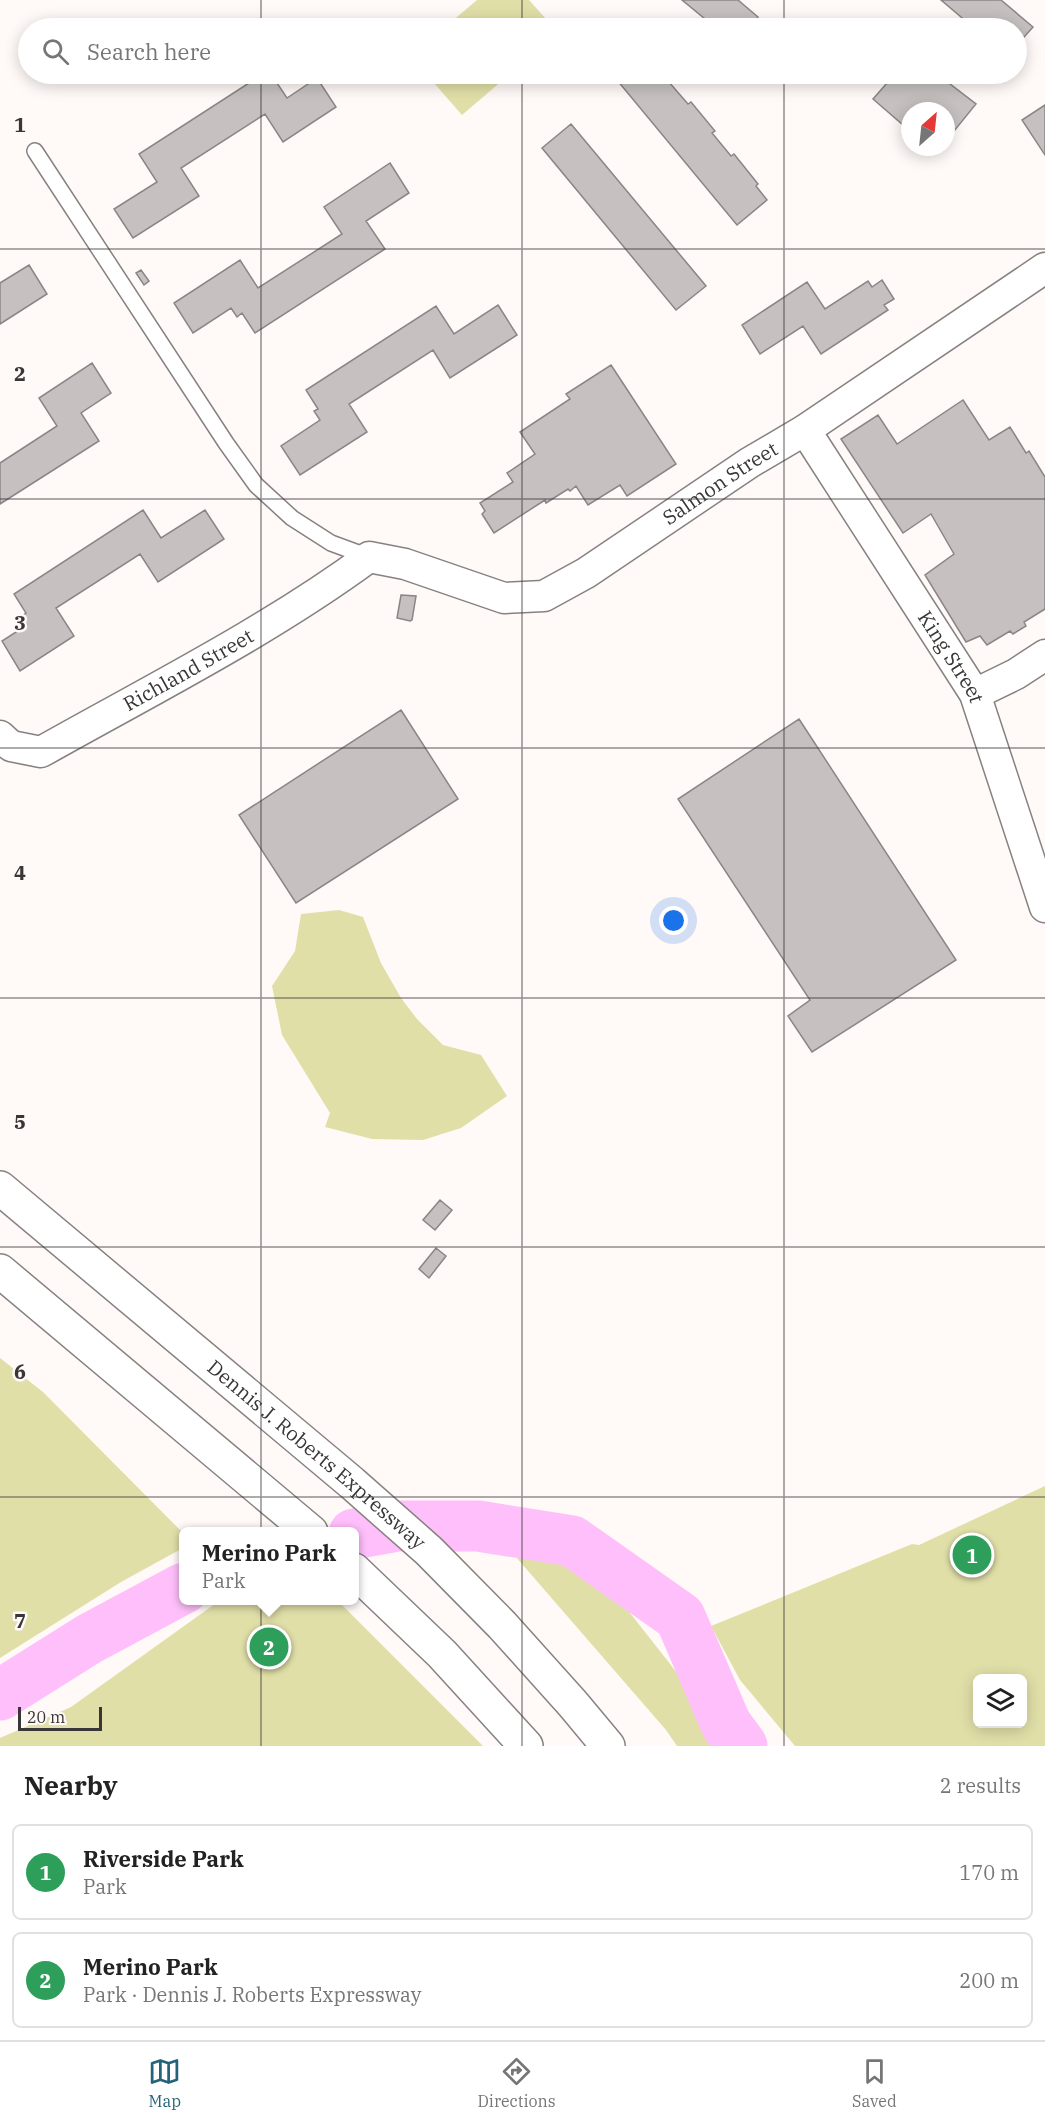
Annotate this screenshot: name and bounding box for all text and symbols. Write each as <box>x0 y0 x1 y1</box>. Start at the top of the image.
search box <box>18 18 1027 84</box>
icon: search <box>39 35 72 68</box>
text: Search here <box>87 37 211 66</box>
north arrow <box>901 102 955 156</box>
text: 1 <box>14 111 26 138</box>
text: 2 <box>14 360 26 387</box>
street label: Salmon Street <box>657 435 782 531</box>
street label: King Street <box>912 605 991 706</box>
text: 3 <box>14 609 26 636</box>
street label: Richland Street <box>118 622 258 717</box>
text: 4 <box>14 859 26 886</box>
your location <box>659 906 688 935</box>
text: 5 <box>14 1108 26 1135</box>
street label: Dennis J. Roberts Expressway <box>202 1354 432 1555</box>
text: 6 <box>14 1358 26 1385</box>
popup <box>179 1527 359 1605</box>
pin: 1 <box>952 1532 992 1578</box>
text: Merino Park <box>202 1538 336 1567</box>
text: Park <box>202 1567 245 1594</box>
text: 7 <box>14 1607 26 1634</box>
pin: 2 <box>250 1624 288 1670</box>
map controls <box>973 1674 1027 1728</box>
button: layers <box>973 1674 1027 1728</box>
scale bar <box>18 1704 102 1732</box>
text: 20 m <box>27 1707 65 1727</box>
text: Nearby <box>24 1768 118 1802</box>
text: 2 results <box>940 1772 1021 1799</box>
text: Riverside Park <box>83 1844 244 1873</box>
text: 1 <box>40 1859 52 1886</box>
text: 170 m <box>959 1859 1019 1886</box>
text: Park <box>83 1873 127 1900</box>
text: Merino Park <box>83 1952 218 1981</box>
text: 2 <box>40 1967 52 1994</box>
text: 200 m <box>959 1967 1019 1994</box>
text: Park · Dennis J. Roberts Expressway <box>83 1981 421 2008</box>
tab: Map <box>148 2055 181 2111</box>
tab: Directions <box>478 2055 556 2111</box>
tab: Saved <box>852 2055 897 2111</box>

